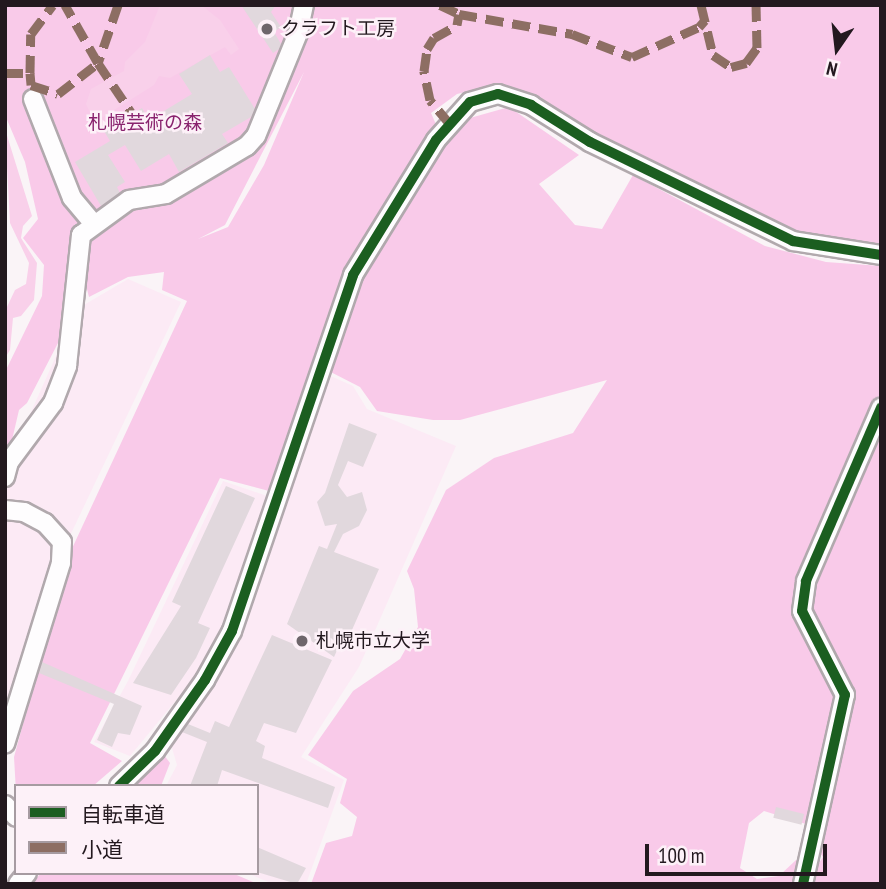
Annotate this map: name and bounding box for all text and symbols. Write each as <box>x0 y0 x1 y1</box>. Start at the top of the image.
north arrow <box>802 14 872 84</box>
place label: クラフト工房 <box>281 18 395 40</box>
marker: クラフト工房 <box>259 21 275 37</box>
text: N <box>824 56 840 82</box>
park label: 札幌芸術の森 <box>88 112 202 134</box>
place label: 札幌市立大学 <box>316 630 430 652</box>
marker: 札幌市立大学 <box>294 633 310 649</box>
legend <box>14 784 259 875</box>
text: 自転車道 <box>81 801 165 828</box>
scale bar <box>648 830 830 874</box>
text: 小道 <box>81 836 123 863</box>
text: 100 m <box>658 842 704 869</box>

